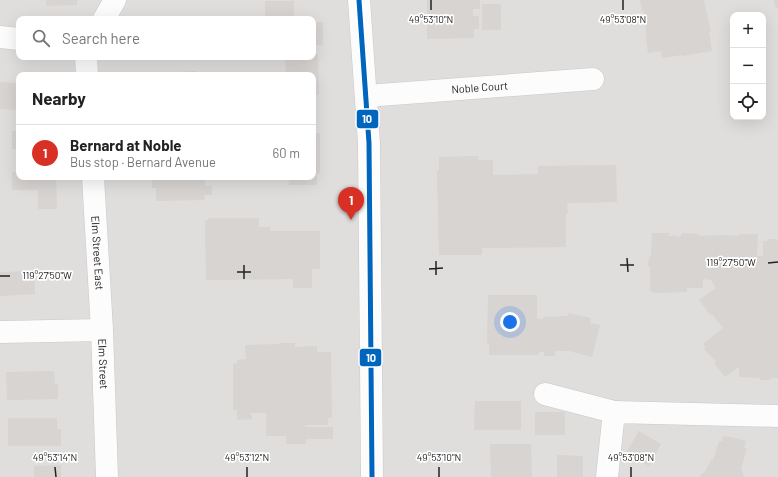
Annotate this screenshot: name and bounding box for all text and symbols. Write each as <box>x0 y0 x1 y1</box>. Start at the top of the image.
map controls <box>730 12 766 120</box>
button: + <box>730 12 766 48</box>
text: 49°53'10"N <box>409 13 453 25</box>
text: 49°53'08"N <box>600 13 646 25</box>
search box <box>16 16 316 60</box>
icon: search <box>30 27 52 49</box>
text: Search here <box>62 29 140 47</box>
button: − <box>730 48 766 84</box>
street label: Noble Court <box>451 78 508 96</box>
button: locate <box>730 84 766 120</box>
text: Nearby <box>32 88 86 108</box>
line badge: 10 <box>356 109 379 129</box>
text: 10 <box>362 112 372 125</box>
text: Bernard at Noble <box>70 136 182 154</box>
text: 1 <box>43 145 47 161</box>
text: 60 m <box>273 145 300 161</box>
text: Bus stop · Bernard Avenue <box>70 154 216 170</box>
pin: 1 <box>338 187 364 220</box>
street label: Elm Street East <box>89 215 107 290</box>
text: 119°27'50"W <box>706 256 756 268</box>
text: 119°27'50"W <box>22 269 72 281</box>
your location <box>500 312 520 332</box>
street label: Elm Street <box>96 338 111 389</box>
line badge: 10 <box>359 348 382 367</box>
text: 10 <box>366 351 376 364</box>
text: 49°53'14"N <box>33 451 77 463</box>
text: 49°53'12"N <box>225 451 269 463</box>
text: 49°53'10"N <box>417 451 461 463</box>
text: 49°53'08"N <box>608 451 654 463</box>

